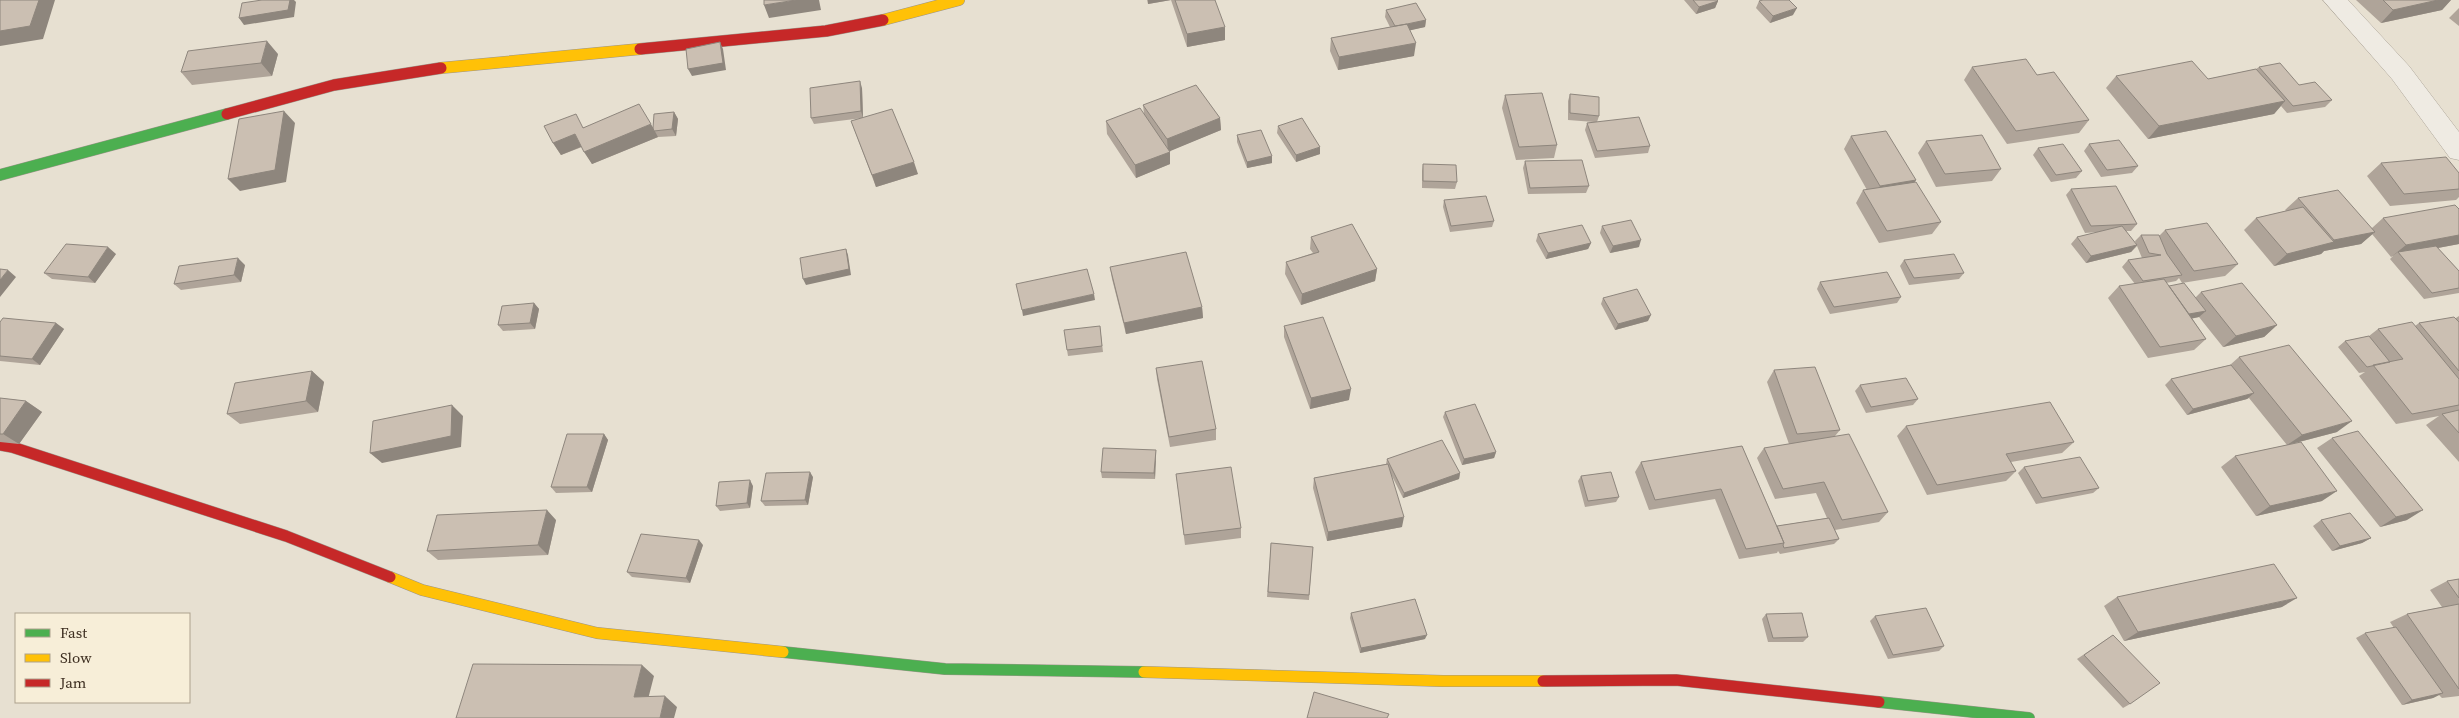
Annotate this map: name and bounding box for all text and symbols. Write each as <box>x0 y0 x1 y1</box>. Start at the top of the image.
legend <box>15 613 190 703</box>
text: Fast <box>60 622 87 643</box>
text: Slow <box>60 647 92 668</box>
text: Jam <box>59 672 87 693</box>

